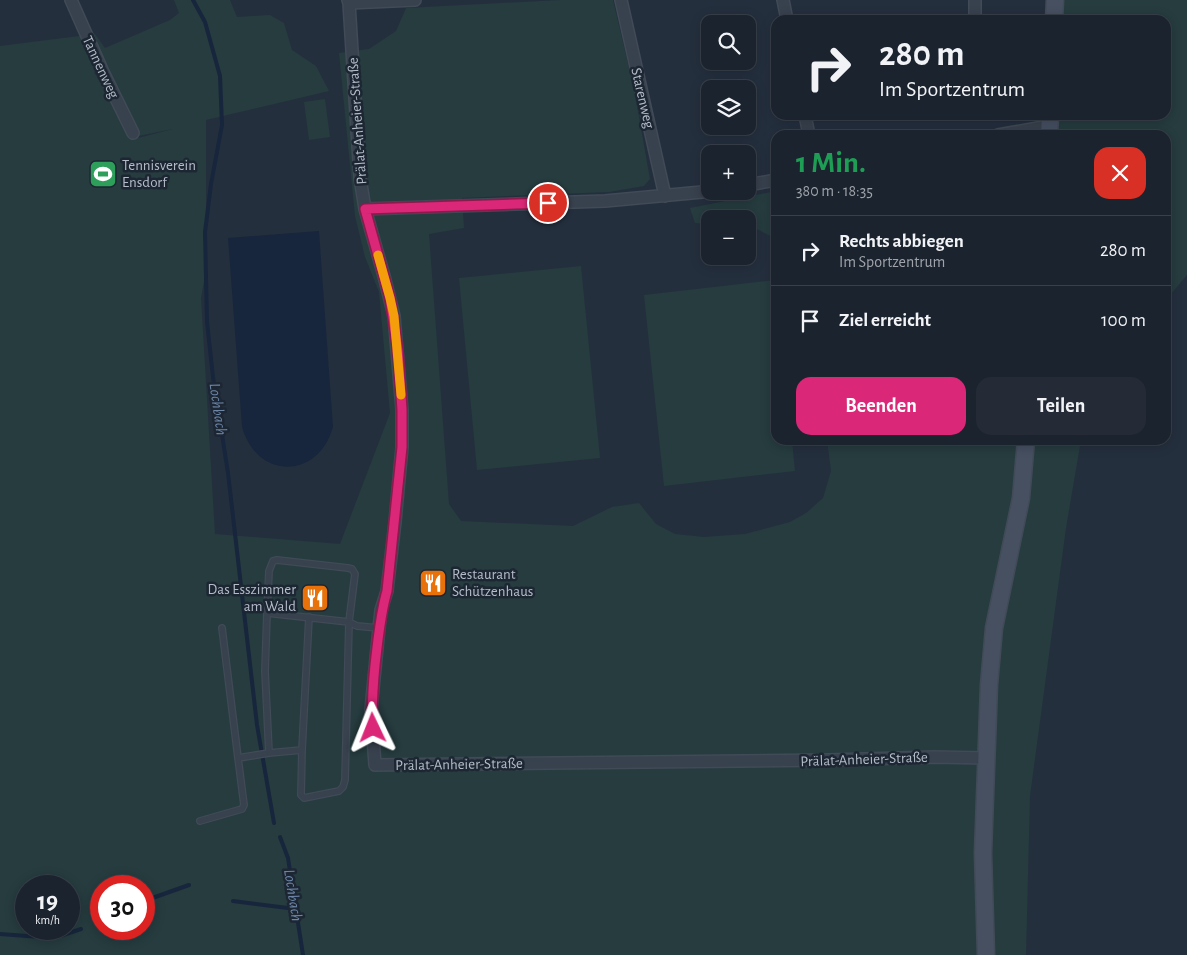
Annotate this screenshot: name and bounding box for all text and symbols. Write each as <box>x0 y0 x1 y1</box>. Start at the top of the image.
map controls <box>701 15 756 265</box>
button: search <box>701 15 756 70</box>
street label: Tannenweg <box>80 34 122 101</box>
icon: right <box>796 35 861 100</box>
text: 280 m <box>879 37 965 72</box>
street label: Prälat-Anheier-Straße <box>346 57 369 185</box>
street label: Starenweg <box>628 66 657 131</box>
text: Im Sportzentrum <box>879 78 1025 100</box>
button: layers <box>701 80 756 135</box>
button: + <box>701 145 756 200</box>
button: close <box>1094 147 1146 199</box>
text: 1 Min. <box>796 148 866 178</box>
place label: Tennisverein Ensdorf <box>122 158 196 190</box>
sports icon: Tennisverein Ensdorf <box>88 159 118 189</box>
pin <box>527 182 569 224</box>
text: 380 m · 18:35 <box>796 183 873 199</box>
icon: arrive <box>534 189 562 217</box>
button: − <box>701 210 756 265</box>
text: Rechts abbiegen <box>839 232 964 251</box>
icon: right <box>796 237 824 265</box>
text: 280 m <box>1100 241 1146 260</box>
text: Im Sportzentrum <box>839 254 945 270</box>
icon: arrive <box>796 307 824 335</box>
text: Ziel erreicht <box>839 311 931 330</box>
text: 100 m <box>1101 311 1146 330</box>
button: Beenden <box>796 377 966 435</box>
button: Teilen <box>976 377 1146 435</box>
water label: Lochbach <box>206 382 230 436</box>
place label: Restaurant Schützenhaus <box>452 567 533 599</box>
restaurant icon: Restaurant Schützenhaus <box>418 568 448 598</box>
place label: Das Esszimmer am Wald <box>208 582 296 614</box>
restaurant icon: Das Esszimmer am Wald <box>300 583 330 613</box>
position arrow <box>346 701 398 753</box>
street label: Prälat-Anheier-Straße <box>800 750 928 769</box>
street label: Prälat-Anheier-Straße <box>395 756 523 773</box>
water label: Lochbach <box>281 868 305 922</box>
speed limit sign: 30 <box>90 875 155 940</box>
text: 19 <box>37 889 58 914</box>
text: km/h <box>35 914 60 926</box>

